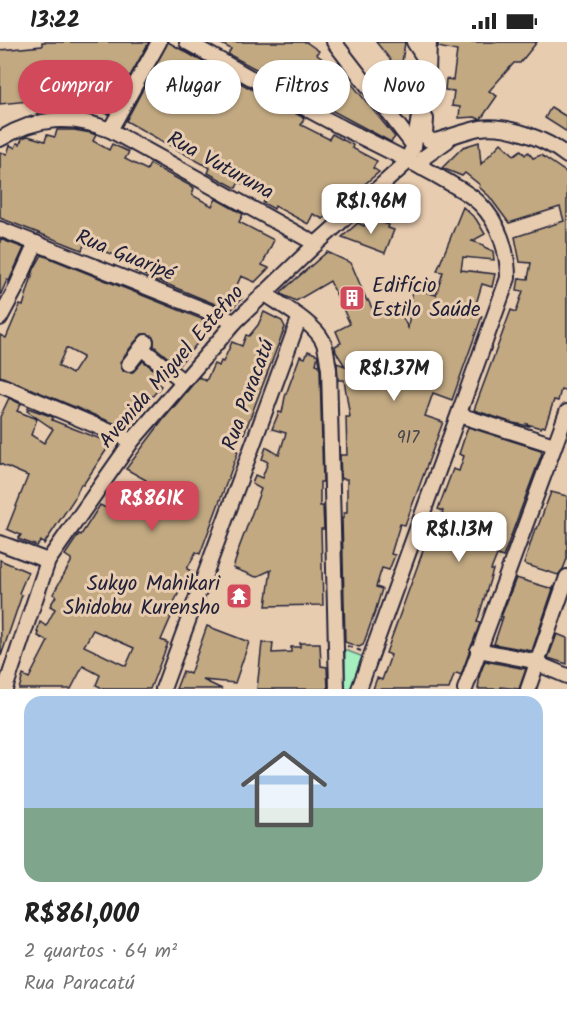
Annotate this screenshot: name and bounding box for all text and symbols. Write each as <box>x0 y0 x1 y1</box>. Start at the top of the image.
text: 13:22 <box>30 4 80 39</box>
chip: Comprar <box>18 60 133 114</box>
chip: Alugar <box>145 60 241 114</box>
chip: Filtros <box>253 60 350 114</box>
chip: Novo <box>362 60 446 114</box>
street label: Rua Vuturuna <box>160 123 280 209</box>
pin: R$1.96M <box>316 184 426 235</box>
text: R$1.96M <box>336 187 406 219</box>
street label: Rua Guaripé <box>70 221 180 291</box>
place label: Edifício Estilo Saúde <box>372 270 481 327</box>
street label: Avenida Miguel Estefno <box>91 278 253 456</box>
building icon: Edifício Estilo Saúde <box>337 283 367 313</box>
street label: Rua Paracatú <box>214 334 285 455</box>
pin: R$1.37M <box>339 351 449 402</box>
text: R$1.37M <box>359 354 429 386</box>
house number: 917 <box>397 424 420 453</box>
pin: R$861K <box>103 481 201 532</box>
text: R$861K <box>120 484 184 516</box>
pin: R$1.13M <box>404 512 514 563</box>
text: R$1.13M <box>426 515 492 547</box>
place label: Sukyo Mahikari Shidobu Kurensho <box>63 568 221 625</box>
temple icon: Sukyo Mahikari Shidobu Kurensho <box>224 581 254 611</box>
icon: home <box>230 735 338 843</box>
text: R$861,000 <box>24 894 139 936</box>
text: 2 quartos · 64 m² <box>24 936 177 968</box>
text: Rua Paracatú <box>24 968 135 1000</box>

